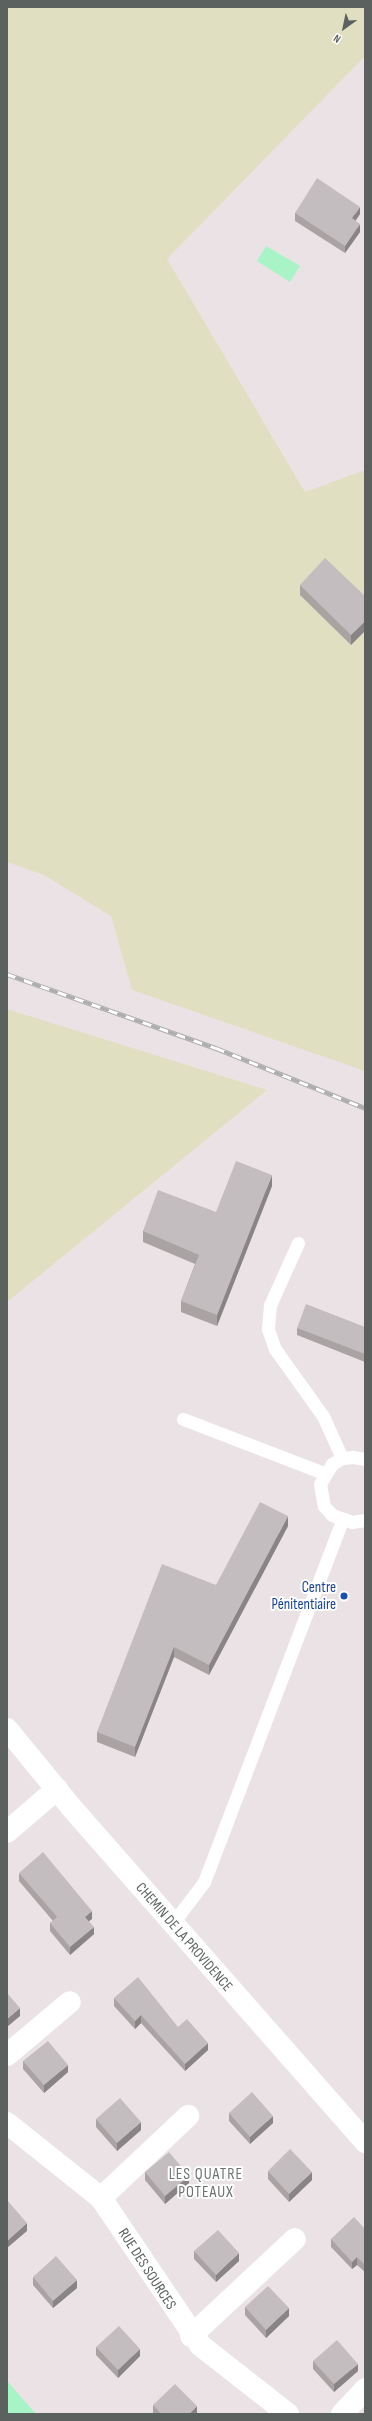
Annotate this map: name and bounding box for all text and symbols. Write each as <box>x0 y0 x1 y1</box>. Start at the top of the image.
north arrow <box>324 8 364 48</box>
text: N <box>331 31 343 46</box>
place label: Centre Pénitentiaire <box>271 1578 336 1613</box>
marker: Centre Pénitentiaire <box>339 1591 349 1601</box>
street label: CHEMIN DE LA PROVIDENCE <box>132 1879 236 1995</box>
district label: LES QUATRE POTEAUX <box>169 2165 243 2203</box>
street label: RUE DES SOURCES <box>114 2225 180 2313</box>

